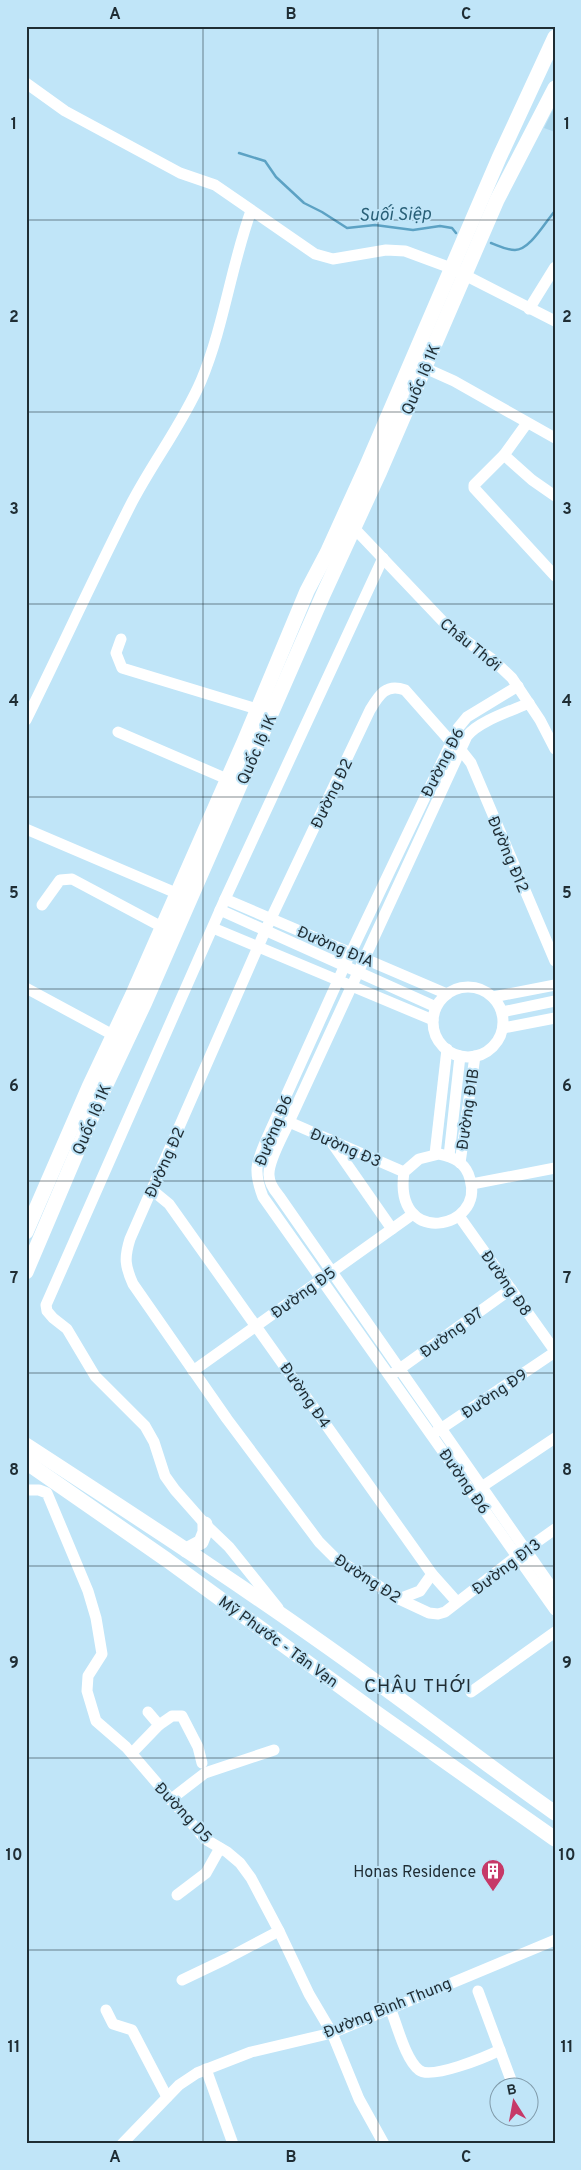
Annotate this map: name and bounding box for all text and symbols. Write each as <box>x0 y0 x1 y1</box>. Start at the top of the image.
text: A <box>109 5 121 25</box>
text: B <box>285 5 297 25</box>
text: C <box>461 5 471 25</box>
text: 1 <box>11 115 17 135</box>
text: 1 <box>564 115 570 135</box>
water label: Suối Siệp <box>359 202 431 228</box>
text: 2 <box>9 308 19 328</box>
text: 2 <box>562 308 572 328</box>
street label: Quốc lộ 1K <box>397 341 446 418</box>
text: 3 <box>9 500 19 520</box>
text: 3 <box>562 500 572 520</box>
street label: Châu Thới <box>435 615 505 676</box>
text: 4 <box>9 692 19 712</box>
text: 4 <box>562 692 572 712</box>
street label: Quốc lộ 1K <box>233 711 282 788</box>
street label: Đường Đ6 <box>418 725 470 801</box>
street label: Đường Đ2 <box>307 756 358 832</box>
street label: Đường Đ12 <box>482 813 532 896</box>
text: 5 <box>9 884 19 904</box>
text: 5 <box>562 884 572 904</box>
street label: Đường Đ1A <box>294 923 377 973</box>
street label: Đường Đ1B <box>453 1067 485 1151</box>
text: 6 <box>9 1077 19 1097</box>
text: 6 <box>562 1077 572 1097</box>
street label: Quốc lộ 1K <box>68 1081 117 1158</box>
street label: Đường Đ6 <box>252 1092 298 1169</box>
street label: Đường Đ2 <box>141 1124 190 1201</box>
street label: Đường Đ3 <box>307 1125 384 1173</box>
street label: Đường Đ8 <box>476 1248 535 1321</box>
street label: Đường Đ5 <box>268 1263 341 1324</box>
text: 7 <box>10 1269 18 1289</box>
text: 7 <box>563 1269 571 1289</box>
street label: Đường Đ7 <box>417 1304 488 1363</box>
street label: Đường Đ4 <box>275 1359 334 1433</box>
street label: Đường Đ9 <box>458 1365 532 1424</box>
street label: Đường Đ6 <box>434 1446 493 1519</box>
text: 8 <box>9 1461 19 1481</box>
text: 8 <box>562 1461 572 1481</box>
street label: Đường Đ13 <box>469 1535 546 1600</box>
street label: Đường Đ2 <box>330 1551 404 1609</box>
street label: Mỹ Phước - Tân Vạn <box>214 1592 342 1693</box>
text: 9 <box>9 1654 19 1674</box>
text: 9 <box>562 1654 572 1674</box>
district label: CHÂU THỚI <box>364 1674 472 1699</box>
street label: Đường D5 <box>149 1779 216 1848</box>
text: 10 <box>6 1846 22 1866</box>
text: 10 <box>559 1846 575 1866</box>
building icon: Honas Residence <box>480 1858 506 1892</box>
place label: Honas Residence <box>353 1863 476 1883</box>
street label: Đường Bình Thung <box>321 1974 455 2044</box>
text: 11 <box>8 2038 20 2058</box>
text: 11 <box>561 2038 573 2058</box>
north arrow <box>488 2078 538 2128</box>
text: B <box>505 2081 518 2100</box>
text: A <box>109 2148 121 2168</box>
text: B <box>285 2148 297 2168</box>
text: C <box>461 2148 471 2168</box>

